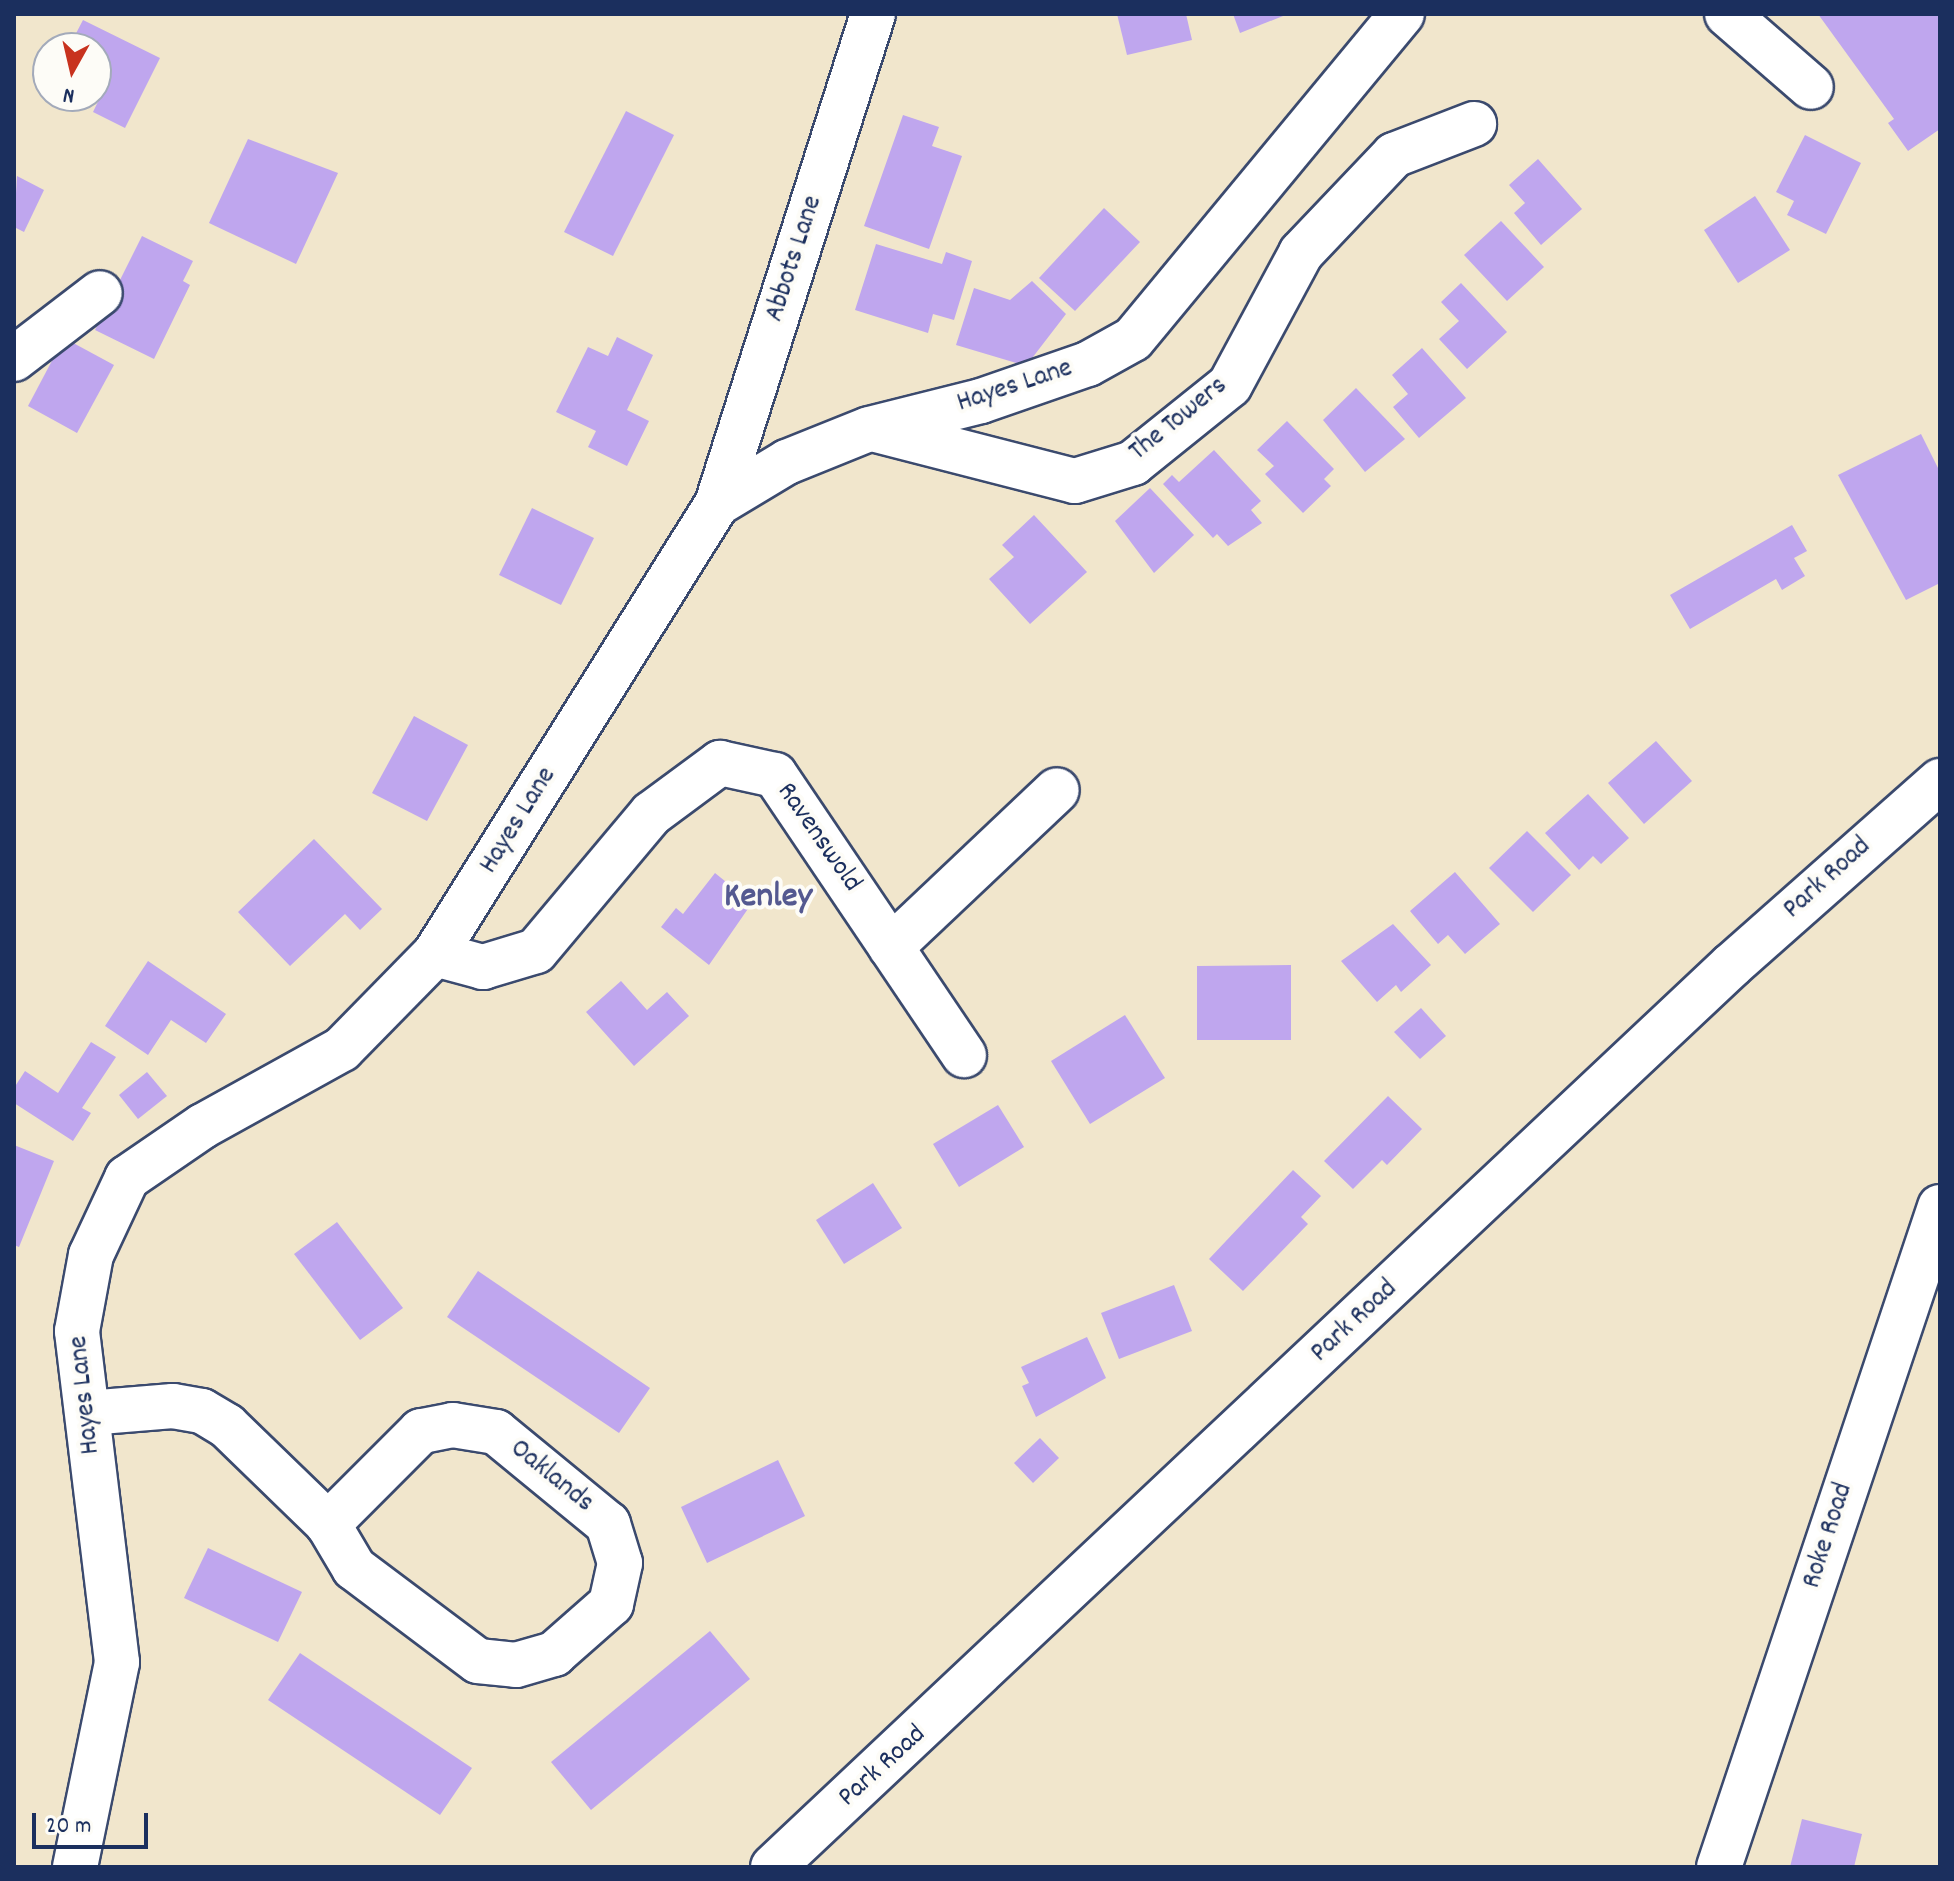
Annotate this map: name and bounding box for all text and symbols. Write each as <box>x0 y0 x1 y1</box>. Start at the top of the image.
north arrow <box>32 32 112 112</box>
text: N <box>61 78 76 110</box>
street label: Abbots Lane <box>759 192 831 326</box>
street label: Hayes Lane <box>953 353 1077 421</box>
street label: The Towers <box>1123 370 1235 470</box>
street label: Hayes Lane <box>473 762 565 880</box>
street label: Ravenswold <box>768 777 868 899</box>
street label: Park Road <box>1777 831 1879 927</box>
district label: Kenley <box>724 877 812 921</box>
street label: Park Road <box>1305 1273 1405 1371</box>
street label: Hayes Lane <box>63 1334 109 1456</box>
street label: Oaklands <box>502 1433 600 1521</box>
street label: Roke Road <box>1796 1479 1862 1593</box>
street label: Park Road <box>832 1719 934 1815</box>
scale bar <box>36 1797 152 1847</box>
text: 20 m <box>46 1810 92 1844</box>

